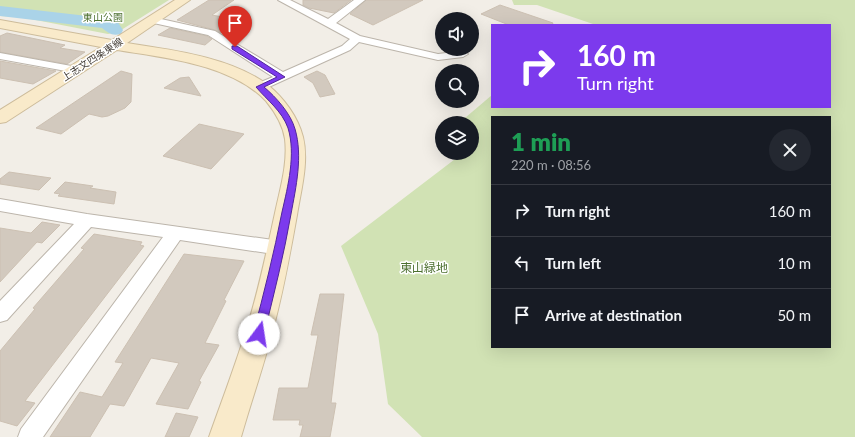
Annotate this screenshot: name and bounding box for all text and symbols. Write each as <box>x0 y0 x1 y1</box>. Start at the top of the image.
pin <box>218 6 252 47</box>
park label: 東山公園 <box>83 11 123 23</box>
icon: arrive <box>224 12 246 34</box>
map controls <box>435 12 479 160</box>
button: sound <box>435 12 479 56</box>
street label: 上志文四条東線 <box>59 35 125 83</box>
text: 160 m <box>577 38 656 72</box>
icon: right <box>511 40 563 92</box>
button: search <box>435 64 479 108</box>
text: Turn right <box>577 72 654 94</box>
button: layers <box>435 116 479 160</box>
text: 1 min <box>511 127 571 156</box>
button: close <box>769 129 811 171</box>
text: 220 m · 08:56 <box>511 157 591 173</box>
icon: right <box>511 200 533 222</box>
text: Turn right <box>545 202 610 220</box>
text: 160 m <box>769 202 811 220</box>
icon: left <box>511 252 533 274</box>
text: Turn left <box>545 254 601 272</box>
text: 10 m <box>777 254 811 272</box>
park label: 東山緑地 <box>400 260 448 275</box>
icon: arrive <box>511 304 533 326</box>
text: Arrive at destination <box>545 306 682 324</box>
text: 50 m <box>777 306 811 324</box>
position arrow <box>238 313 280 355</box>

